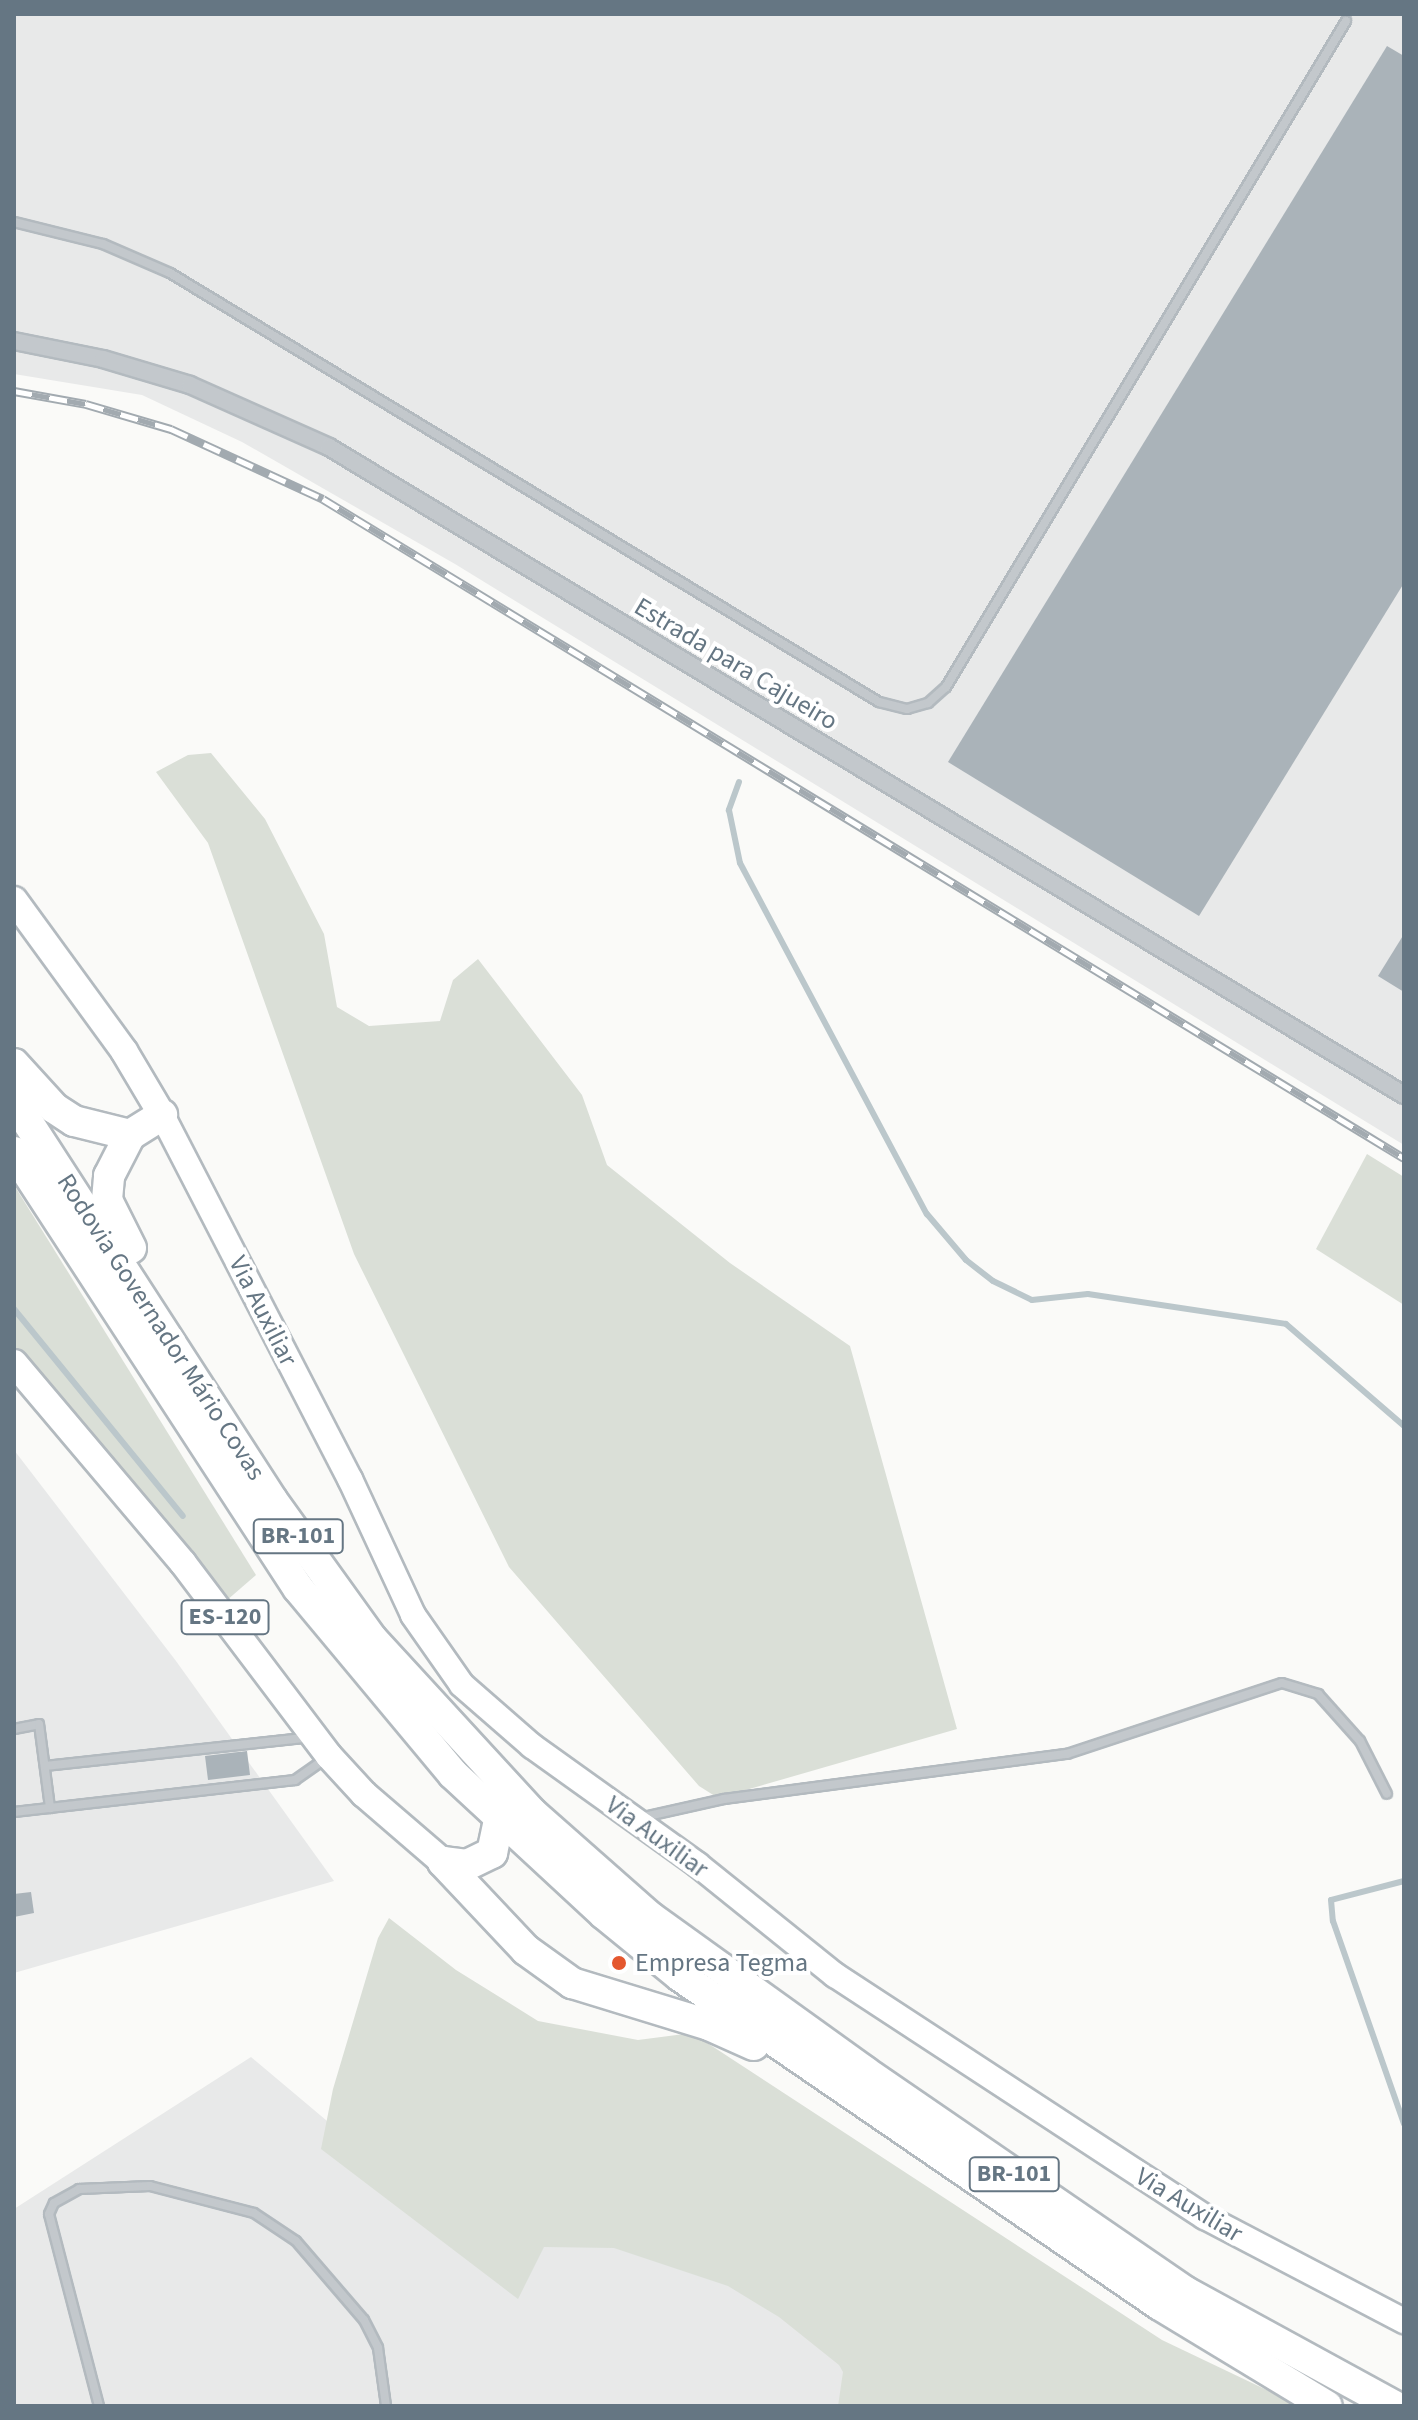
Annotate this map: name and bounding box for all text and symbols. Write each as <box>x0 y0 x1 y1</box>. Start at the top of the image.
street label: Estrada para Cajueiro <box>629 591 843 737</box>
street label: Rodovia Governador Mário Covas <box>50 1168 272 1486</box>
street label: Via Auxiliar <box>222 1251 304 1371</box>
road number: BR-101 <box>252 1516 344 1556</box>
road number: ES-120 <box>179 1597 271 1637</box>
street label: Via Auxiliar <box>600 1789 714 1885</box>
place label: Empresa Tegma <box>635 1947 808 1979</box>
marker: Empresa Tegma <box>610 1954 628 1972</box>
road number: BR-101 <box>968 2154 1060 2194</box>
street label: Via Auxiliar <box>1130 2161 1248 2249</box>

